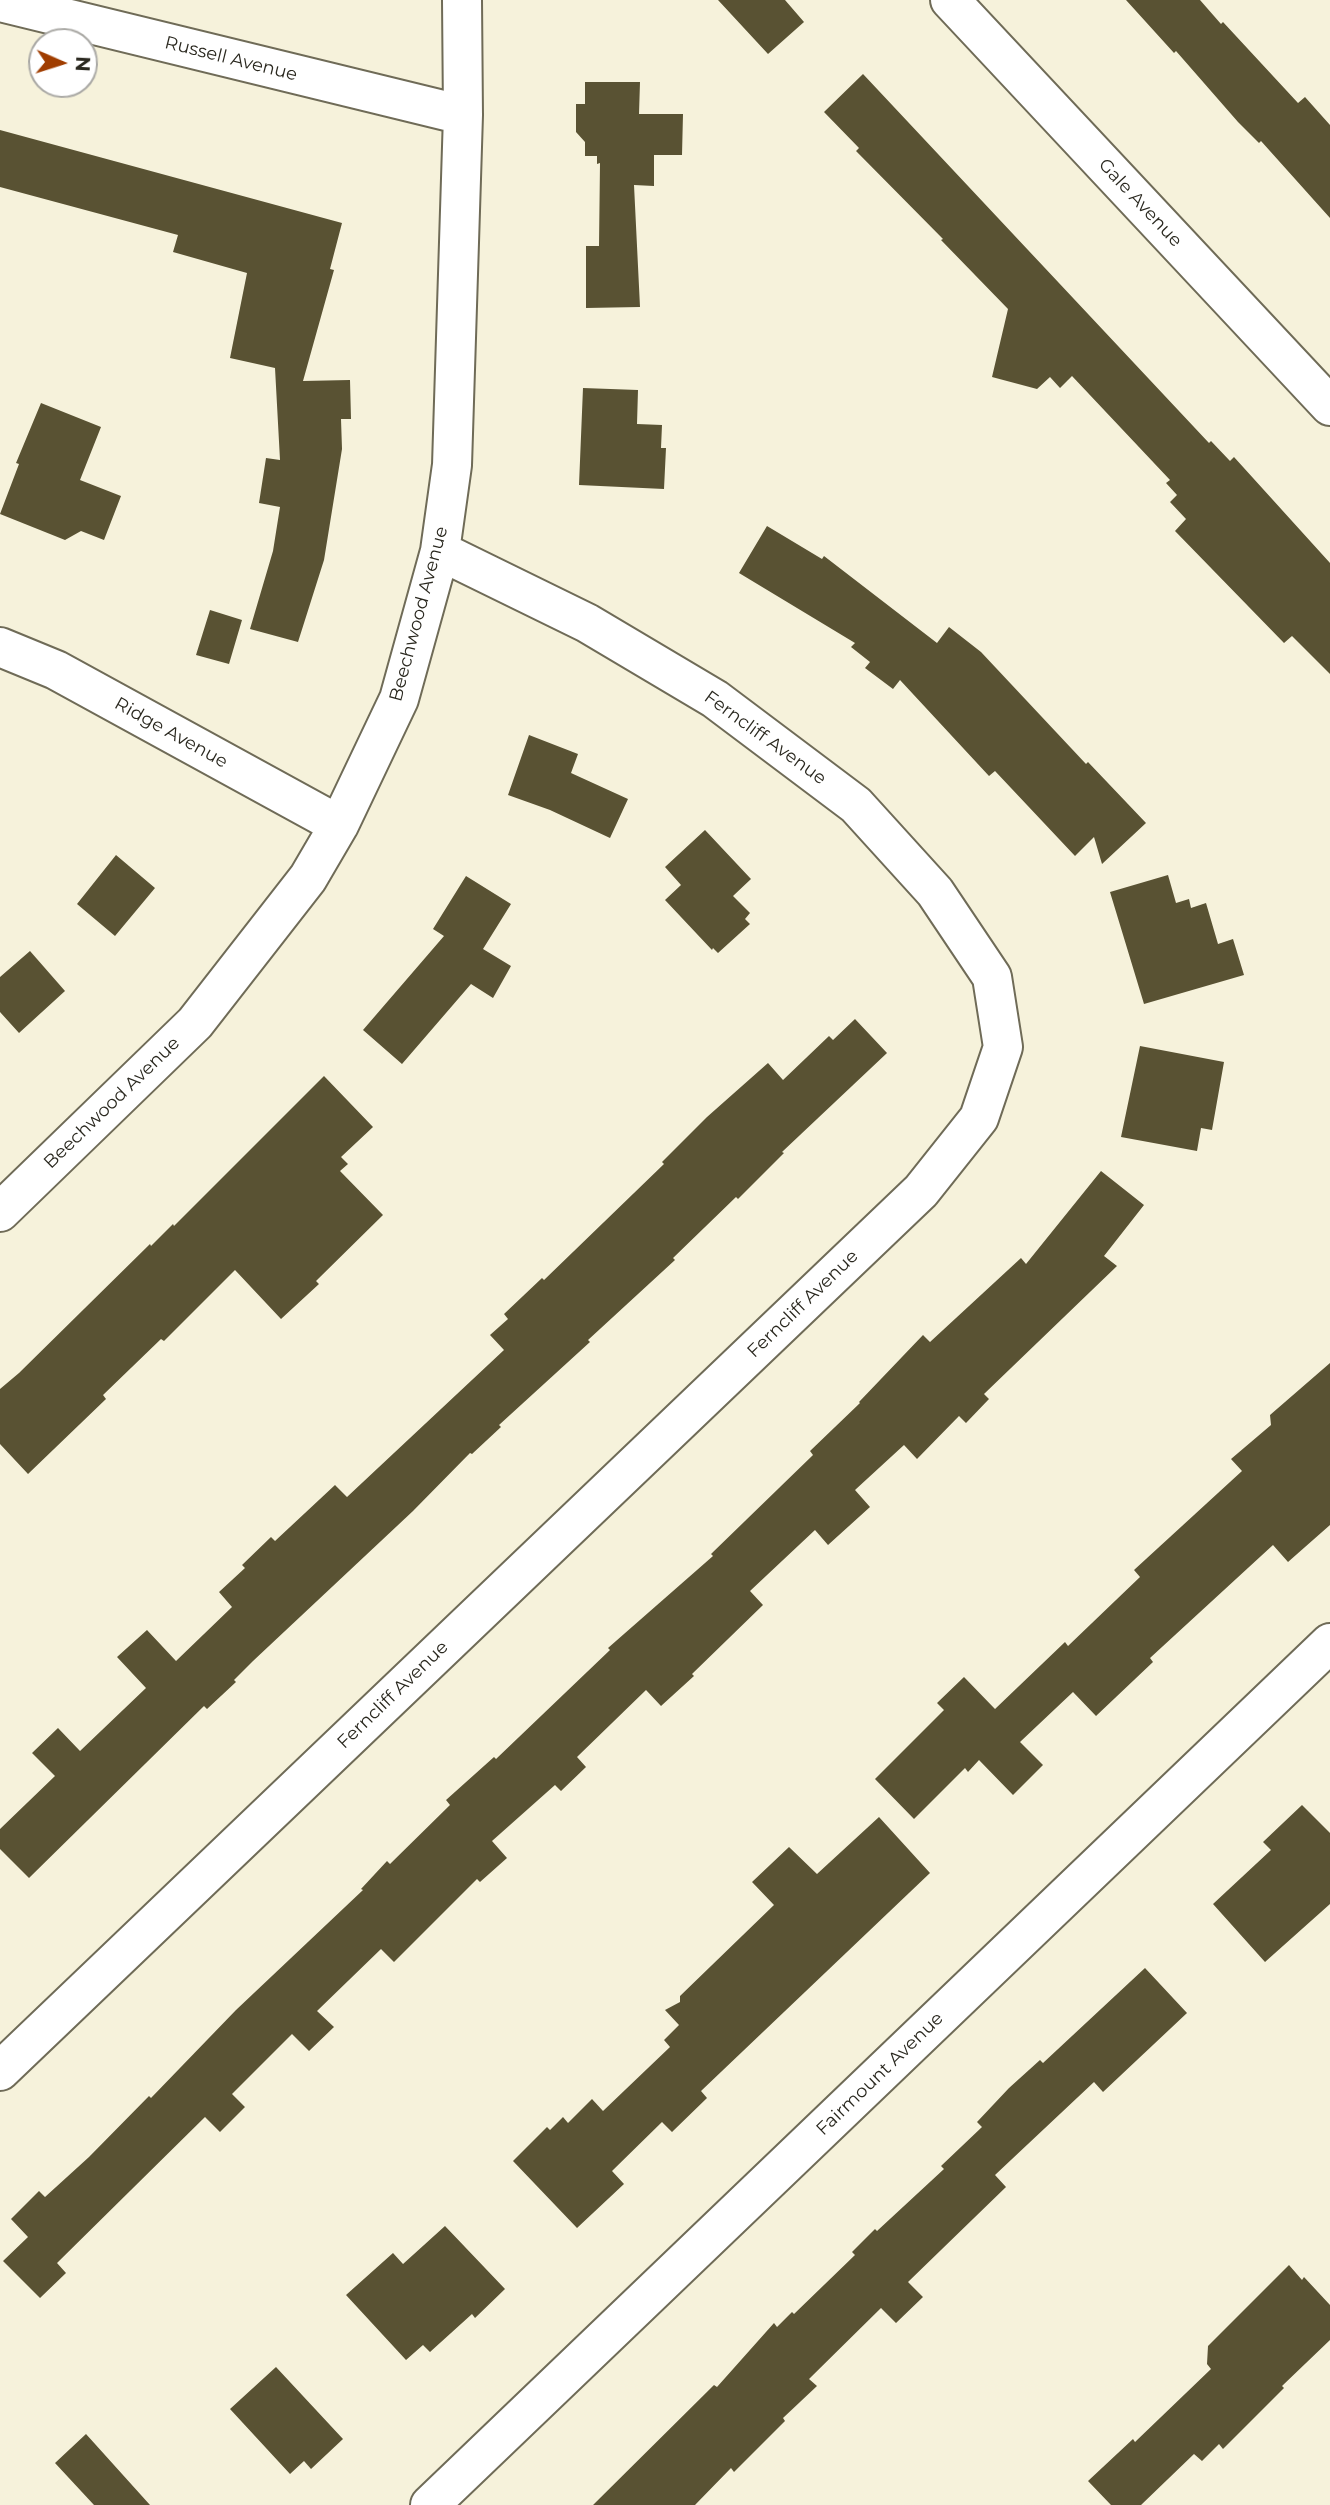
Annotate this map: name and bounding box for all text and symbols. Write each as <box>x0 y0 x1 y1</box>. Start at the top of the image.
north arrow <box>28 28 98 98</box>
street label: Russell Avenue <box>162 32 300 86</box>
text: N <box>71 56 94 72</box>
street label: Gale Avenue <box>1094 154 1186 252</box>
street label: Beechwood Avenue <box>385 524 453 704</box>
street label: Ferncliff Avenue <box>700 686 830 790</box>
street label: Ridge Avenue <box>111 693 231 773</box>
street label: Beechwood Avenue <box>40 1033 184 1173</box>
street label: Ferncliff Avenue <box>743 1246 863 1362</box>
street label: Ferncliff Avenue <box>333 1637 453 1753</box>
street label: Fairmount Avenue <box>812 2008 948 2140</box>

